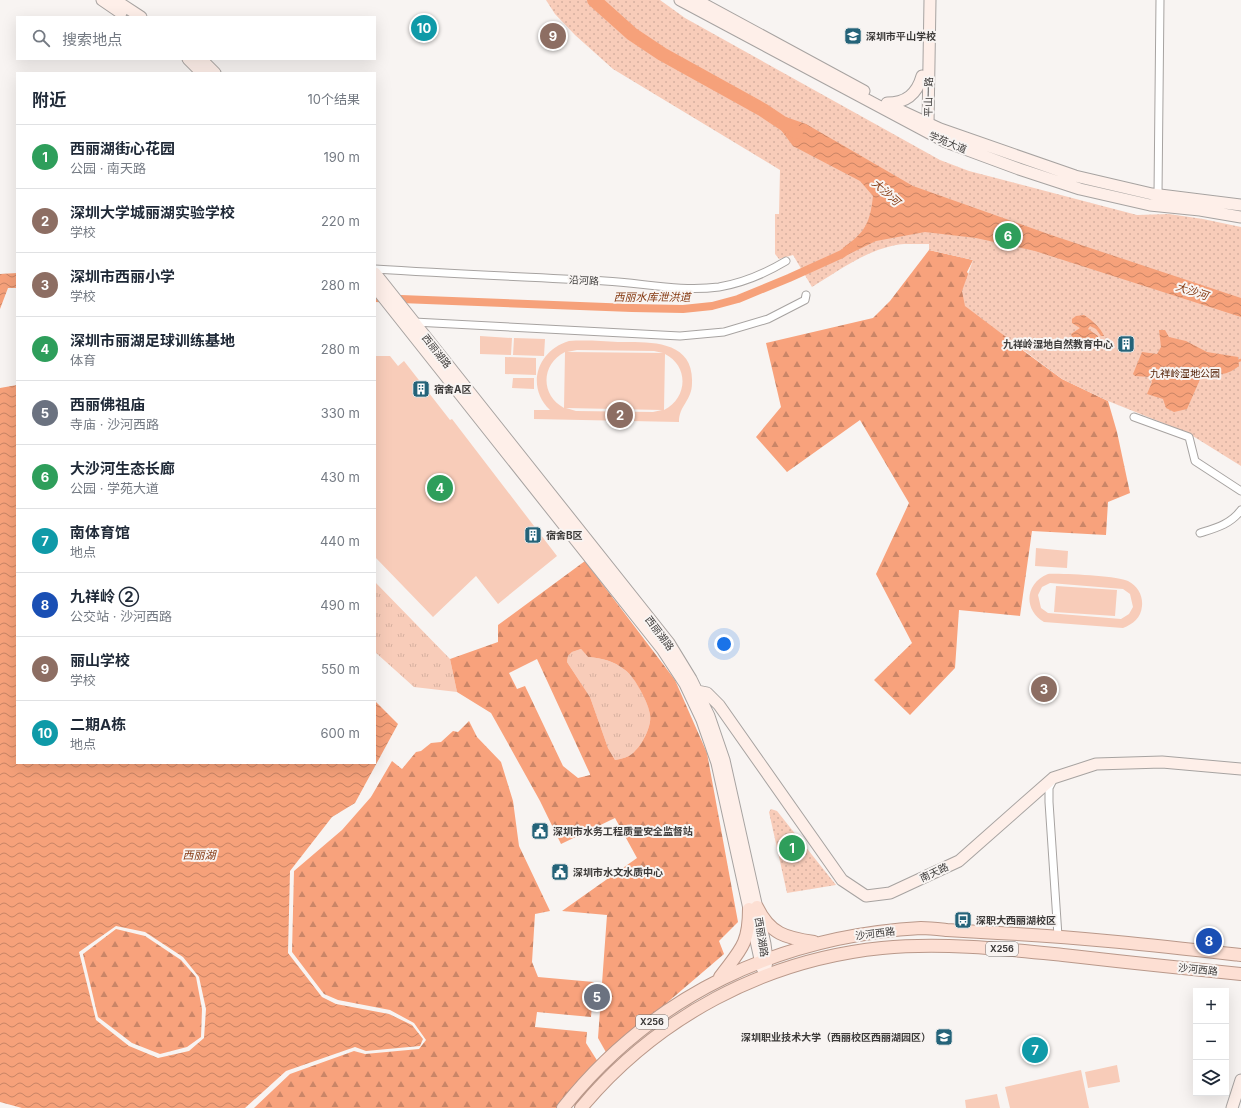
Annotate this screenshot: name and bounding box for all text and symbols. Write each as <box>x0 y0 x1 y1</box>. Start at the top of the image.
pin: 10 <box>411 13 437 43</box>
search box <box>16 16 376 60</box>
pin: 9 <box>540 21 566 51</box>
school or university icon: 深圳市平山学校 <box>843 26 863 46</box>
icon: search <box>30 27 52 49</box>
text: 搜索地点 <box>62 30 122 49</box>
place label: 深圳市平山学校 <box>866 30 936 42</box>
street label: 平山一路 <box>922 77 934 117</box>
text: 附近 <box>32 90 66 110</box>
text: 10个结果 <box>308 91 360 107</box>
street label: 学苑大道 <box>927 129 969 155</box>
text: 西丽湖街心花园 <box>70 139 175 158</box>
text: 1 <box>42 149 48 165</box>
text: 190 m <box>323 149 360 165</box>
text: 公园 · 南天路 <box>70 160 146 176</box>
water label: 大沙河 <box>869 176 904 210</box>
text: 深圳大学城丽湖实验学校 <box>70 203 235 222</box>
text: 2 <box>41 213 49 229</box>
text: 220 m <box>321 213 360 229</box>
pin: 6 <box>995 221 1021 251</box>
text: 学校 <box>70 224 96 240</box>
text: 深圳市西丽小学 <box>70 267 175 286</box>
street label: 沿河路 <box>569 273 599 287</box>
text: 3 <box>41 277 49 293</box>
text: 280 m <box>321 277 360 293</box>
water label: 大沙河 <box>1174 279 1212 303</box>
text: 学校 <box>70 288 96 304</box>
water label: 西丽水库泄洪道 <box>614 290 692 304</box>
text: 深圳市丽湖足球训练基地 <box>70 331 235 350</box>
street label: 西丽湖路 <box>420 332 454 370</box>
building icon: 九祥岭湿地自然教育中心 <box>1116 334 1136 354</box>
place label: 九祥岭湿地自然教育中心 <box>1003 338 1113 350</box>
text: 4 <box>41 341 49 357</box>
text: 280 m <box>321 341 360 357</box>
text: 体育 <box>70 352 96 368</box>
park label: 九祥岭湿地公园 <box>1150 367 1220 379</box>
building icon: 宿舍A区 <box>411 379 431 399</box>
place label: 宿舍A区 <box>434 383 471 395</box>
text: 西丽佛祖庙 <box>70 395 145 414</box>
pin: 2 <box>607 400 633 430</box>
text: 5 <box>41 405 49 421</box>
text: 330 m <box>321 405 360 421</box>
text: 寺庙 · 沙河西路 <box>70 416 159 432</box>
text: 大沙河生态长廊 <box>70 459 175 478</box>
text: 6 <box>41 469 49 485</box>
text: 430 m <box>320 469 360 485</box>
pin: 4 <box>427 473 453 503</box>
text: 公园 · 学苑大道 <box>70 480 159 496</box>
text: 南体育馆 <box>70 523 130 542</box>
building icon: 宿舍B区 <box>523 525 543 545</box>
place label: 宿舍B区 <box>546 529 583 541</box>
text: 7 <box>41 533 49 549</box>
text: 440 m <box>320 533 360 549</box>
text: 地点 <box>70 544 96 560</box>
text: 九祥岭 ② <box>70 587 139 606</box>
text: 8 <box>41 597 49 613</box>
text: 490 m <box>320 597 360 613</box>
text: 公交站 · 沙河西路 <box>70 608 172 624</box>
street label: 西丽湖路 <box>643 613 677 653</box>
your location <box>714 634 734 654</box>
text: 丽山学校 <box>70 651 130 670</box>
text: 9 <box>41 661 49 677</box>
text: 550 m <box>321 661 360 677</box>
text: 学校 <box>70 672 96 688</box>
pin: 3 <box>1031 674 1057 704</box>
text: 二期A栋 <box>70 715 126 734</box>
text: 10 <box>38 725 52 741</box>
text: 600 m <box>320 725 360 741</box>
text: 地点 <box>70 736 96 752</box>
public building icon: 深圳市水务工程质量安全监督站 <box>530 821 550 841</box>
place label: 深圳市水务工程质量安全监督站 <box>553 825 693 837</box>
pin: 1 <box>779 833 805 863</box>
water label: 西丽湖 <box>183 848 217 862</box>
street label: 南天路 <box>918 860 950 884</box>
public building icon: 深圳市水文水质中心 <box>550 862 570 882</box>
place label: 深圳市水文水质中心 <box>573 866 663 878</box>
bus stop icon: 深职大西丽湖校区 <box>953 910 973 930</box>
place label: 深职大西丽湖校区 <box>976 914 1056 926</box>
street label: 西丽湖路 <box>753 916 771 958</box>
street label: 沙河西路 <box>854 925 896 941</box>
pin: 8 <box>1196 926 1222 956</box>
road number: X256 <box>986 942 1018 956</box>
street label: 沙河西路 <box>1177 961 1219 977</box>
pin: 5 <box>584 982 610 1012</box>
map controls <box>1193 988 1229 1096</box>
button: + <box>1193 988 1229 1024</box>
road number: X256 <box>636 1015 668 1029</box>
button: − <box>1193 1024 1229 1060</box>
school or university icon: 深圳职业技术大学（西丽校区西丽湖园区） <box>934 1027 954 1047</box>
place label: 深圳职业技术大学（西丽校区西丽湖园区） <box>741 1031 931 1043</box>
pin: 7 <box>1022 1035 1048 1065</box>
button: layers <box>1193 1060 1229 1096</box>

